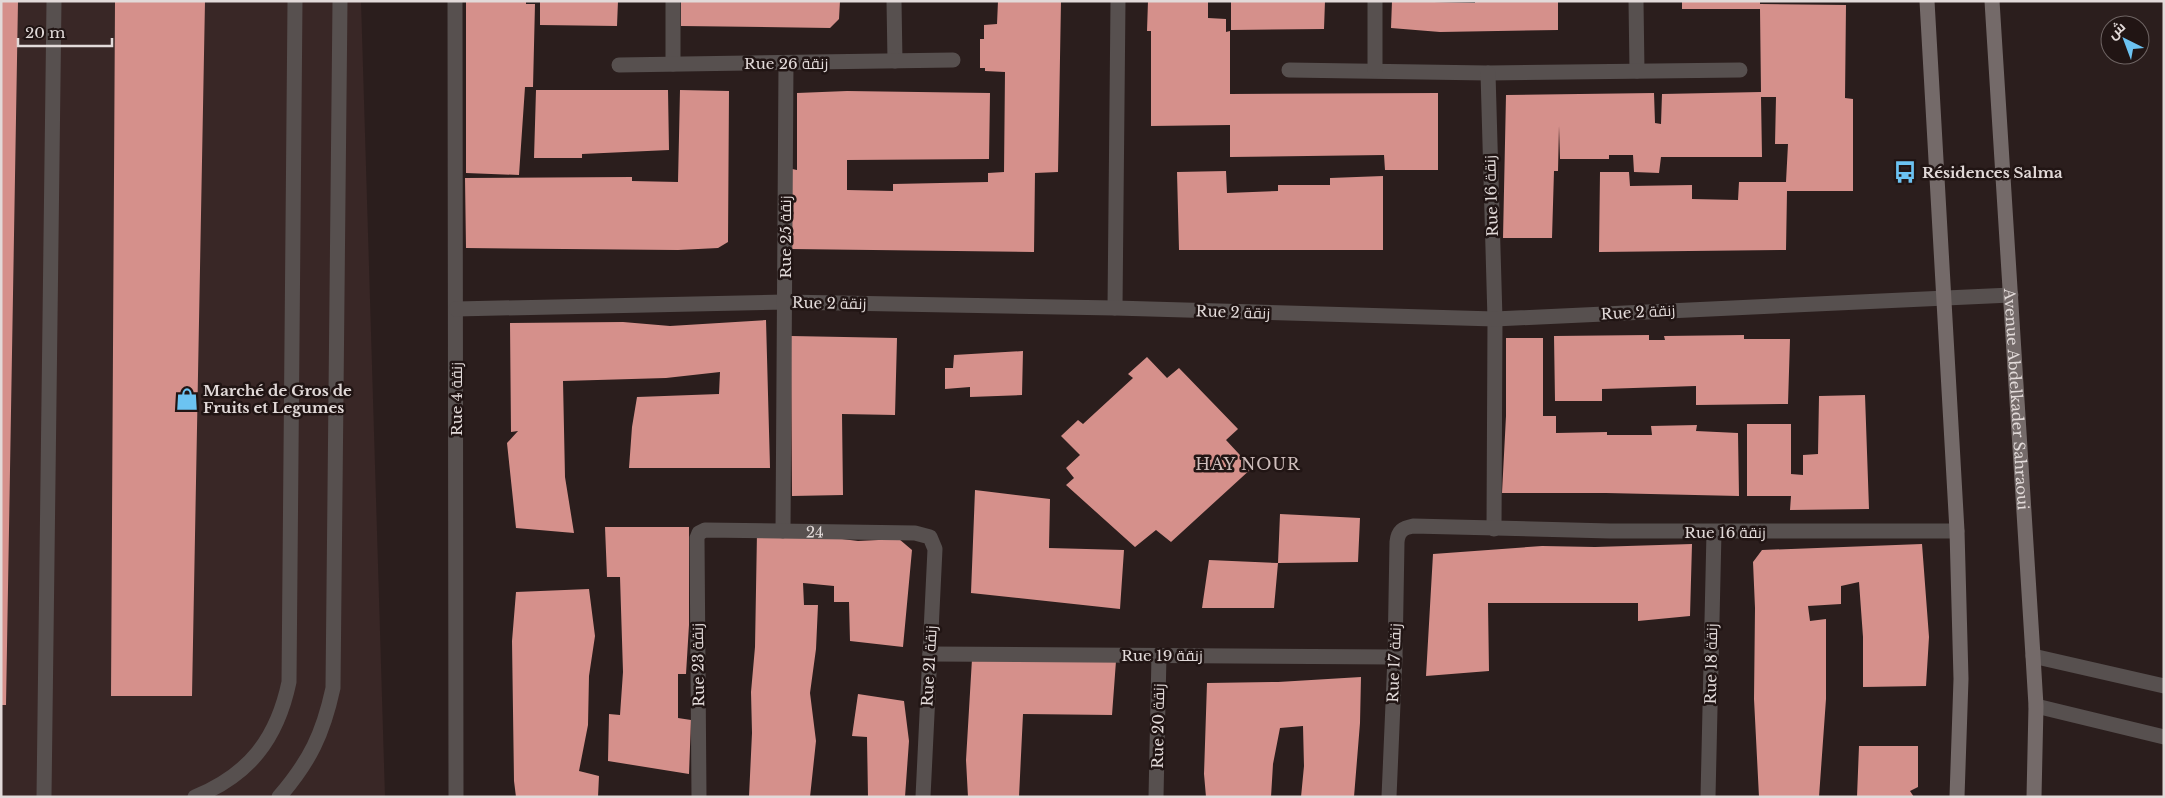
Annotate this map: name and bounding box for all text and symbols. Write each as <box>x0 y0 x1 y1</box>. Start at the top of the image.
scale bar <box>18 15 111 47</box>
north arrow <box>2100 15 2150 65</box>
text: ش <box>2104 18 2129 43</box>
text: 20 m <box>25 23 65 42</box>
street label: Rue 26 زنقة <box>744 54 828 73</box>
street label: Rue 16 زنقة <box>1480 155 1502 237</box>
bus stop icon: Résidences Salma <box>1892 159 1918 185</box>
place label: Résidences Salma <box>1922 163 2063 182</box>
street label: Rue 25 زنقة <box>776 195 795 279</box>
street label: Avenue Abdelkader Sahraoui <box>2000 287 2033 511</box>
street label: Rue 2 زنقة <box>792 293 866 313</box>
street label: Rue 2 زنقة <box>1195 301 1271 323</box>
street label: Rue 2 زنقة <box>1600 301 1676 323</box>
street label: Rue 4 زنقة <box>447 362 466 436</box>
place label: Marché de Gros de Fruits et Legumes <box>203 381 352 417</box>
shop icon: Marché de Gros de Fruits et Legumes <box>174 386 200 412</box>
district label: HAY NOUR <box>1195 454 1301 474</box>
street label: 24 <box>806 522 824 541</box>
street label: Rue 16 زنقة <box>1684 523 1766 542</box>
street label: Rue 23 زنقة <box>688 623 708 707</box>
street label: Rue 17 زنقة <box>1383 623 1405 703</box>
street label: Rue 18 زنقة <box>1701 623 1721 705</box>
street label: Rue 21 زنقة <box>917 625 941 707</box>
street label: Rue 19 زنقة <box>1121 646 1203 665</box>
street label: Rue 20 زنقة <box>1148 683 1168 769</box>

